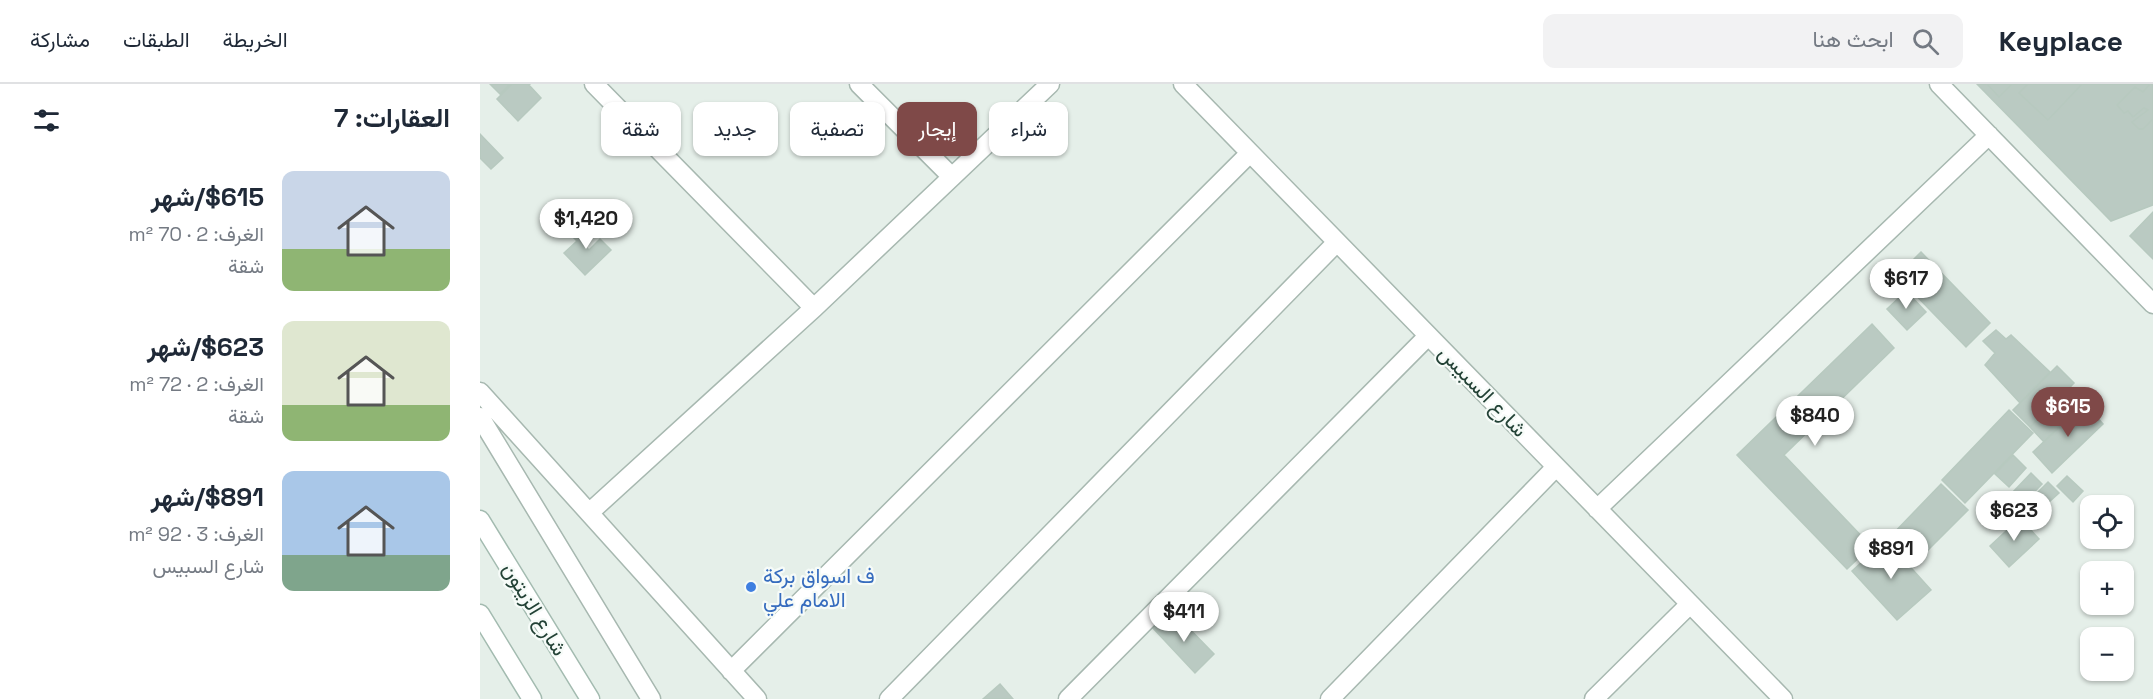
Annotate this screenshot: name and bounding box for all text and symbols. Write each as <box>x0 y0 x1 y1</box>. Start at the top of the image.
search box <box>1543 14 1963 68</box>
text: Keyplace <box>1999 23 2123 59</box>
text: ابحث هنا <box>1813 25 1894 53</box>
icon: search <box>1909 25 1942 58</box>
text: مشاركة <box>30 26 90 53</box>
text: الطبقات <box>123 26 190 53</box>
text: الخريطة <box>223 26 288 53</box>
text: العقارات: 7 <box>334 101 450 135</box>
chip: شقة <box>601 102 681 156</box>
chip: جديد <box>693 102 778 156</box>
chip: تصفية <box>790 102 885 156</box>
chip: إيجار <box>897 102 977 156</box>
chip: شراء <box>989 102 1068 156</box>
icon: filters <box>30 104 63 137</box>
text: $615/شهر <box>151 180 264 214</box>
icon: home <box>330 195 402 267</box>
pin: $1,420 <box>537 199 635 250</box>
text: $1,420 <box>554 205 618 231</box>
text: الغرف: 2 · 70 m² <box>129 221 264 247</box>
text: شقة <box>228 253 264 279</box>
pin: $617 <box>1870 259 1942 310</box>
text: $617 <box>1884 265 1928 291</box>
text: $623/شهر <box>147 330 264 364</box>
street label: شارع السبيس <box>1432 339 1533 443</box>
icon: home <box>330 345 402 417</box>
text: الغرف: 2 · 72 m² <box>129 371 264 397</box>
pin: $615 <box>2032 387 2104 438</box>
text: $615 <box>2045 393 2091 419</box>
pin: $840 <box>1779 396 1851 447</box>
text: $840 <box>1790 402 1840 428</box>
text: شقة <box>228 403 264 429</box>
text: $891/شهر <box>151 480 264 514</box>
pin: $623 <box>1978 491 2050 542</box>
icon: home <box>330 495 402 567</box>
map controls <box>2080 495 2134 681</box>
button: locate <box>2080 495 2134 549</box>
text: $623 <box>1990 497 2038 523</box>
text: الغرف: 3 · 92 m² <box>128 521 264 547</box>
pin: $891 <box>1855 529 1927 580</box>
text: $891 <box>1868 535 1914 561</box>
text: شارع السبيس <box>152 553 264 579</box>
street label: شارع الزيتون <box>496 557 573 661</box>
button: + <box>2080 561 2134 615</box>
place label: ف اسواق بركة الامام علي <box>763 562 875 617</box>
marker: ف اسواق بركة الامام علي <box>744 580 758 594</box>
pin: $411 <box>1148 592 1220 643</box>
text: $411 <box>1163 598 1205 624</box>
button: − <box>2080 627 2134 681</box>

